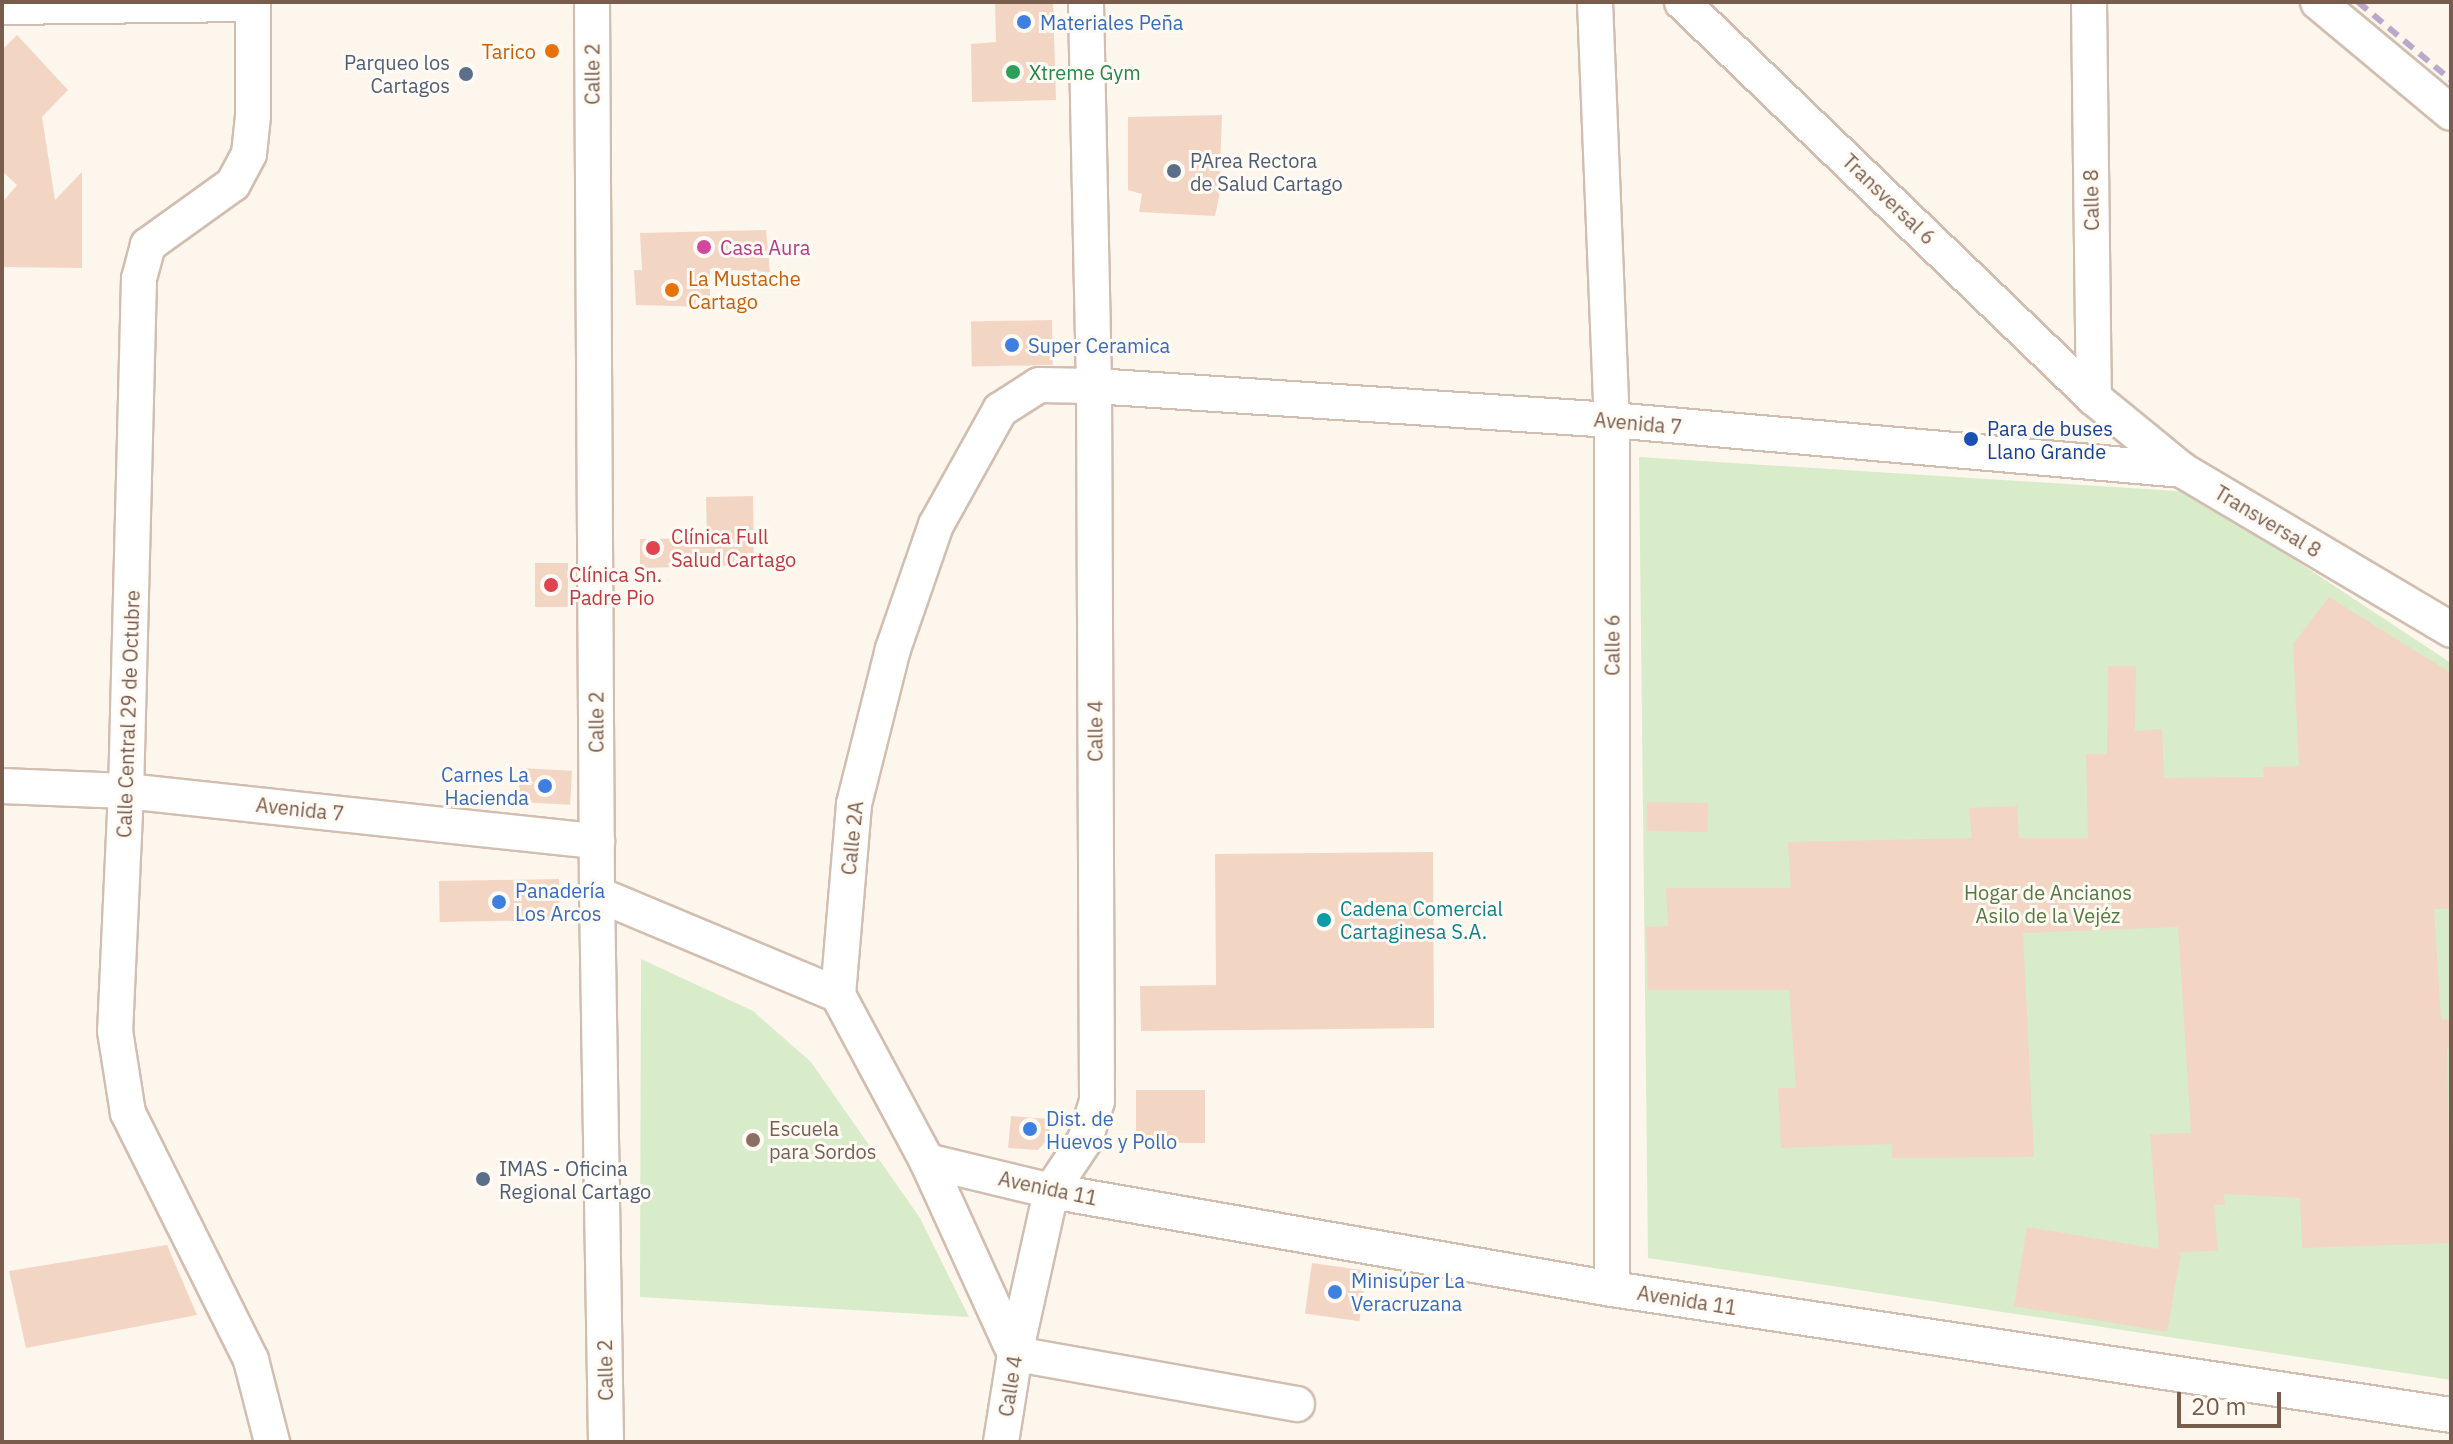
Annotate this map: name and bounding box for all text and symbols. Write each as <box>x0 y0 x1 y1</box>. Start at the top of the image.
place label: Materiales Peña <box>1040 10 1183 34</box>
marker: Materiales Peña <box>1015 13 1033 31</box>
place label: Tarico <box>482 39 536 63</box>
marker: Tarico <box>543 42 561 60</box>
street label: Calle 2 <box>580 43 604 105</box>
place label: Parqueo los Cartagos <box>344 50 450 97</box>
place label: Xtreme Gym <box>1029 60 1141 84</box>
marker: Xtreme Gym <box>1004 63 1022 81</box>
marker: Parqueo los Cartagos <box>457 65 475 83</box>
place label: PArea Rectora de Salud Cartago <box>1190 148 1343 195</box>
street label: Transversal 6 <box>1838 149 1940 249</box>
marker: PArea Rectora de Salud Cartago <box>1165 162 1183 180</box>
street label: Calle 8 <box>2078 169 2104 231</box>
place label: Casa Aura <box>720 235 810 259</box>
marker: Casa Aura <box>695 238 713 256</box>
place label: La Mustache Cartago <box>688 266 801 313</box>
marker: La Mustache Cartago <box>663 281 681 299</box>
place label: Super Ceramica <box>1028 333 1170 357</box>
marker: Super Ceramica <box>1003 336 1021 354</box>
street label: Avenida 7 <box>1593 407 1683 439</box>
place label: Para de buses Llano Grande <box>1987 416 2113 463</box>
marker: Para de buses Llano Grande <box>1962 430 1980 448</box>
street label: Transversal 8 <box>2210 480 2326 562</box>
place label: Clínica Full Salud Cartago <box>671 524 796 571</box>
marker: Clínica Full Salud Cartago <box>642 537 664 559</box>
place label: Clínica Sn. Padre Pio <box>569 562 662 609</box>
marker: Clínica Sn. Padre Pio <box>540 574 562 596</box>
street label: Calle Central 29 de Octubre <box>112 590 144 838</box>
street label: Calle 6 <box>1600 614 1624 676</box>
street label: Calle 2 <box>584 691 608 753</box>
street label: Calle 4 <box>1083 700 1107 762</box>
place label: Carnes La Hacienda <box>441 762 529 809</box>
marker: Carnes La Hacienda <box>536 777 554 795</box>
street label: Avenida 7 <box>255 792 345 826</box>
street label: Calle 2A <box>836 800 868 876</box>
place label: Panadería Los Arcos <box>515 878 605 925</box>
park label: Hogar de Ancianos Asilo de la Vejéz <box>1964 880 2132 927</box>
marker: Panadería Los Arcos <box>490 893 508 911</box>
place label: Cadena Comercial Cartaginesa S.A. <box>1340 896 1503 943</box>
marker: Cadena Comercial Cartaginesa S.A. <box>1315 911 1333 929</box>
place label: Dist. de Huevos y Pollo <box>1046 1106 1177 1153</box>
place label: Escuela para Sordos <box>769 1116 877 1163</box>
marker: Dist. de Huevos y Pollo <box>1021 1120 1039 1138</box>
marker: Escuela para Sordos <box>744 1131 762 1149</box>
place label: IMAS - Oficina Regional Cartago <box>499 1156 651 1203</box>
street label: Avenida 11 <box>996 1166 1100 1210</box>
marker: IMAS - Oficina Regional Cartago <box>474 1170 492 1188</box>
place label: Minisúper La Veracruzana <box>1351 1268 1465 1315</box>
street label: Avenida 11 <box>1636 1280 1738 1320</box>
marker: Minisúper La Veracruzana <box>1326 1283 1344 1301</box>
street label: Calle 2 <box>592 1339 618 1401</box>
street label: Calle 4 <box>993 1354 1027 1418</box>
scale bar <box>2181 1376 2285 1426</box>
text: 20 m <box>2191 1390 2246 1422</box>

